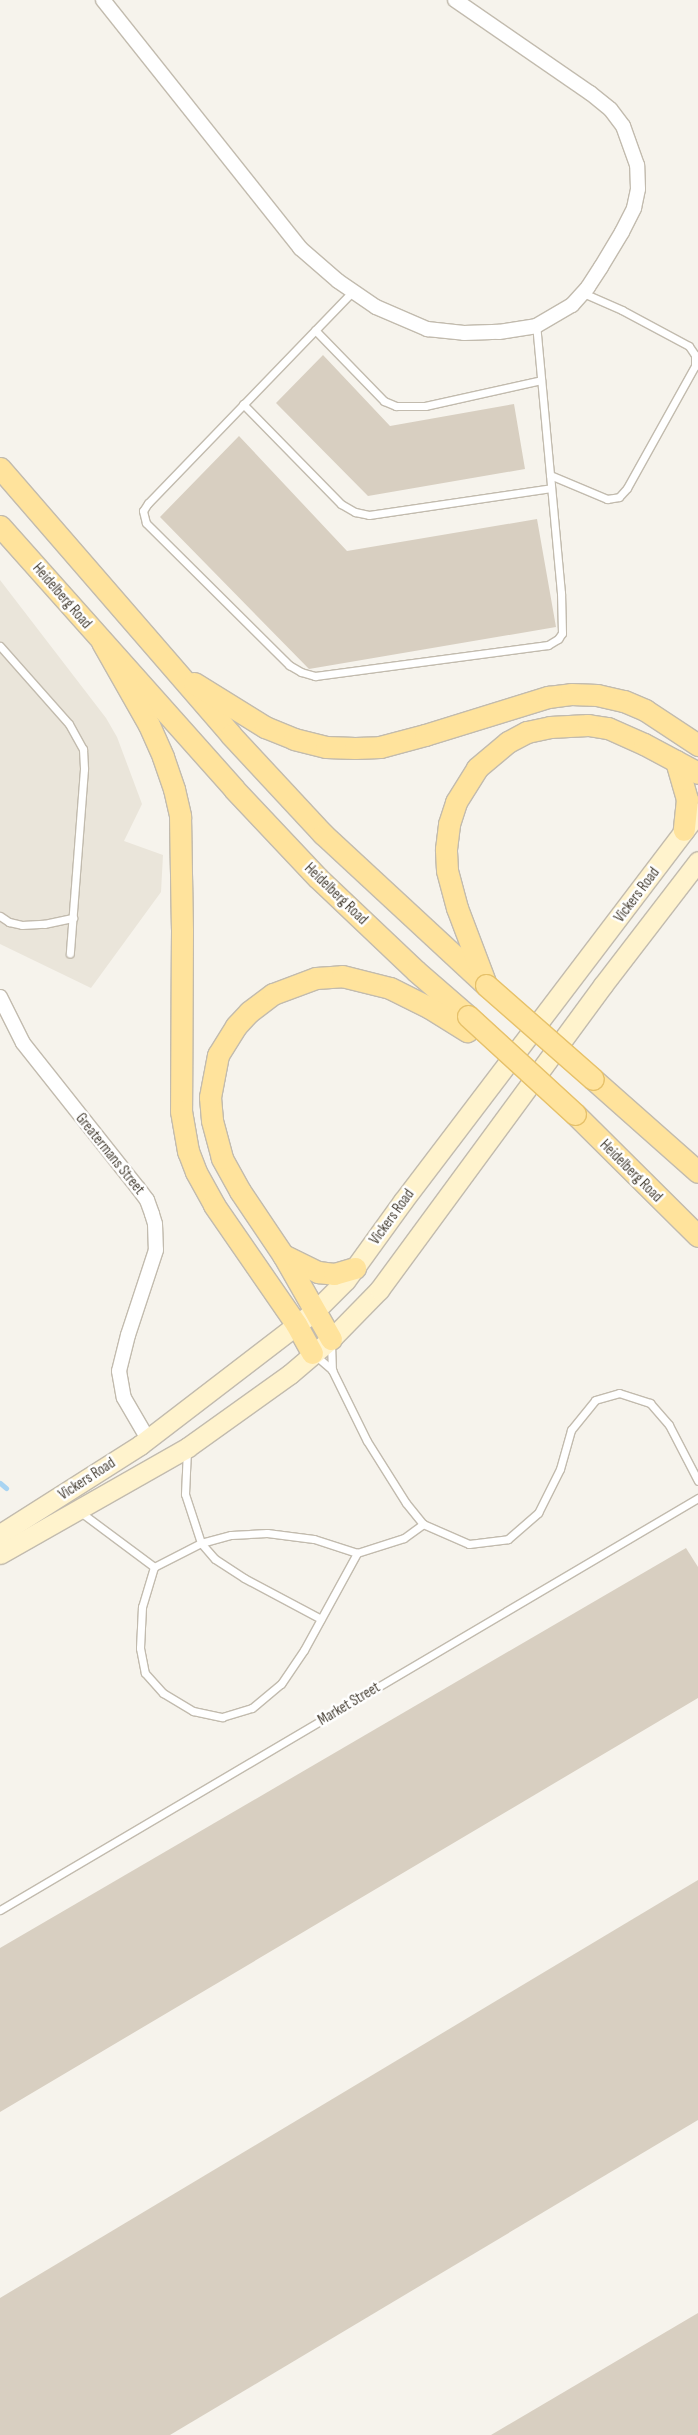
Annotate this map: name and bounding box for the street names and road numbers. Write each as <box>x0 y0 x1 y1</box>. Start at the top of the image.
street label: Heidelberg Road <box>29 560 95 632</box>
street label: Heidelberg Road <box>301 859 371 929</box>
street label: Vickers Road <box>611 864 663 926</box>
street label: Greatermans Street <box>72 1110 148 1198</box>
street label: Heidelberg Road <box>596 1136 666 1206</box>
street label: Vickers Road <box>366 1186 418 1248</box>
street label: Vickers Road <box>55 1454 119 1504</box>
street label: Market Street <box>315 1678 383 1730</box>

